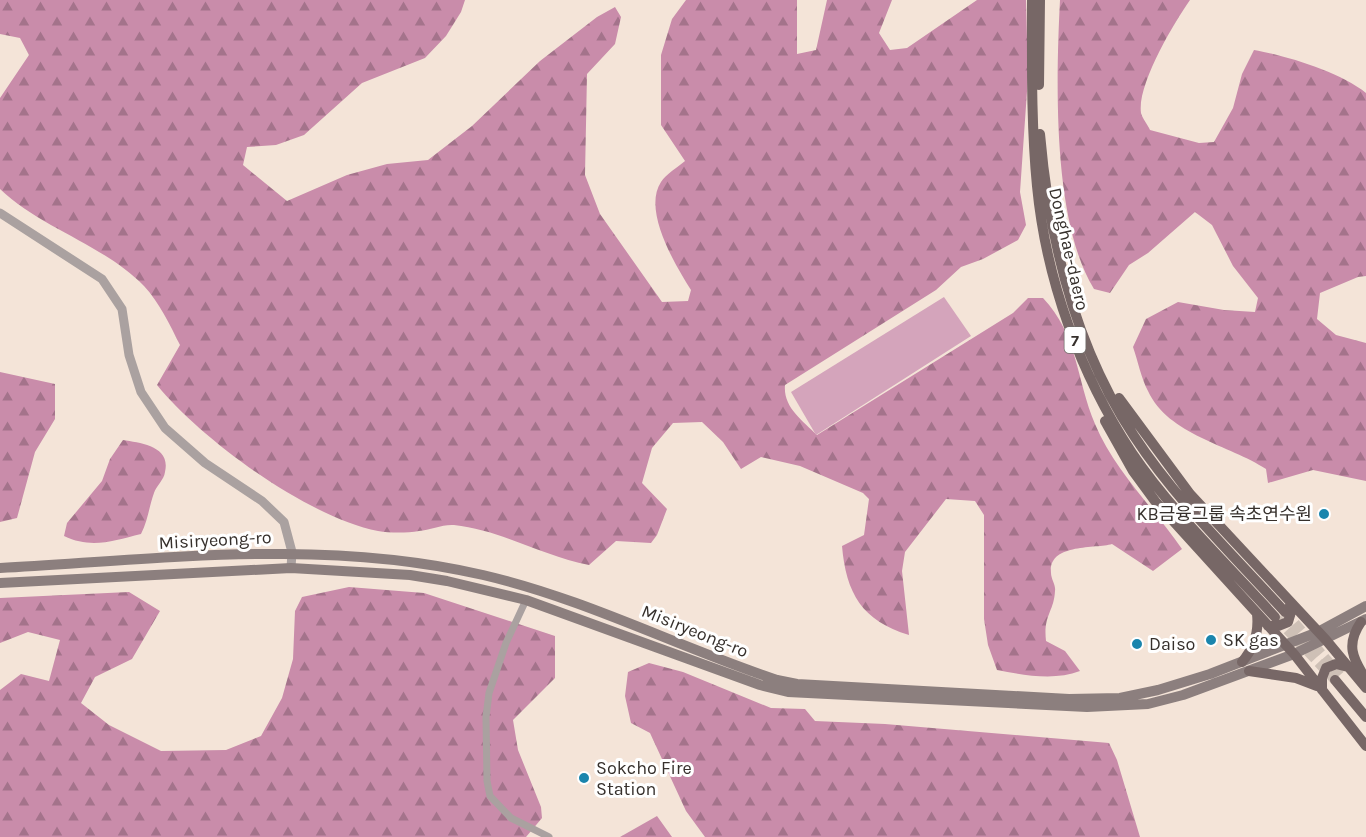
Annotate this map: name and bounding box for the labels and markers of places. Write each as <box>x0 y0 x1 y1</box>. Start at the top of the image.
place label: KB금융그룹 속초연수원 <box>1137 503 1312 525</box>
marker: KB금융그룹 속초연수원 <box>1317 507 1331 521</box>
place label: SK gas <box>1223 629 1279 651</box>
place label: Daiso <box>1149 633 1195 655</box>
marker: SK gas <box>1204 633 1218 647</box>
marker: Daiso <box>1130 637 1144 651</box>
place label: Sokcho Fire Station <box>596 757 692 800</box>
marker: Sokcho Fire Station <box>577 771 591 785</box>

